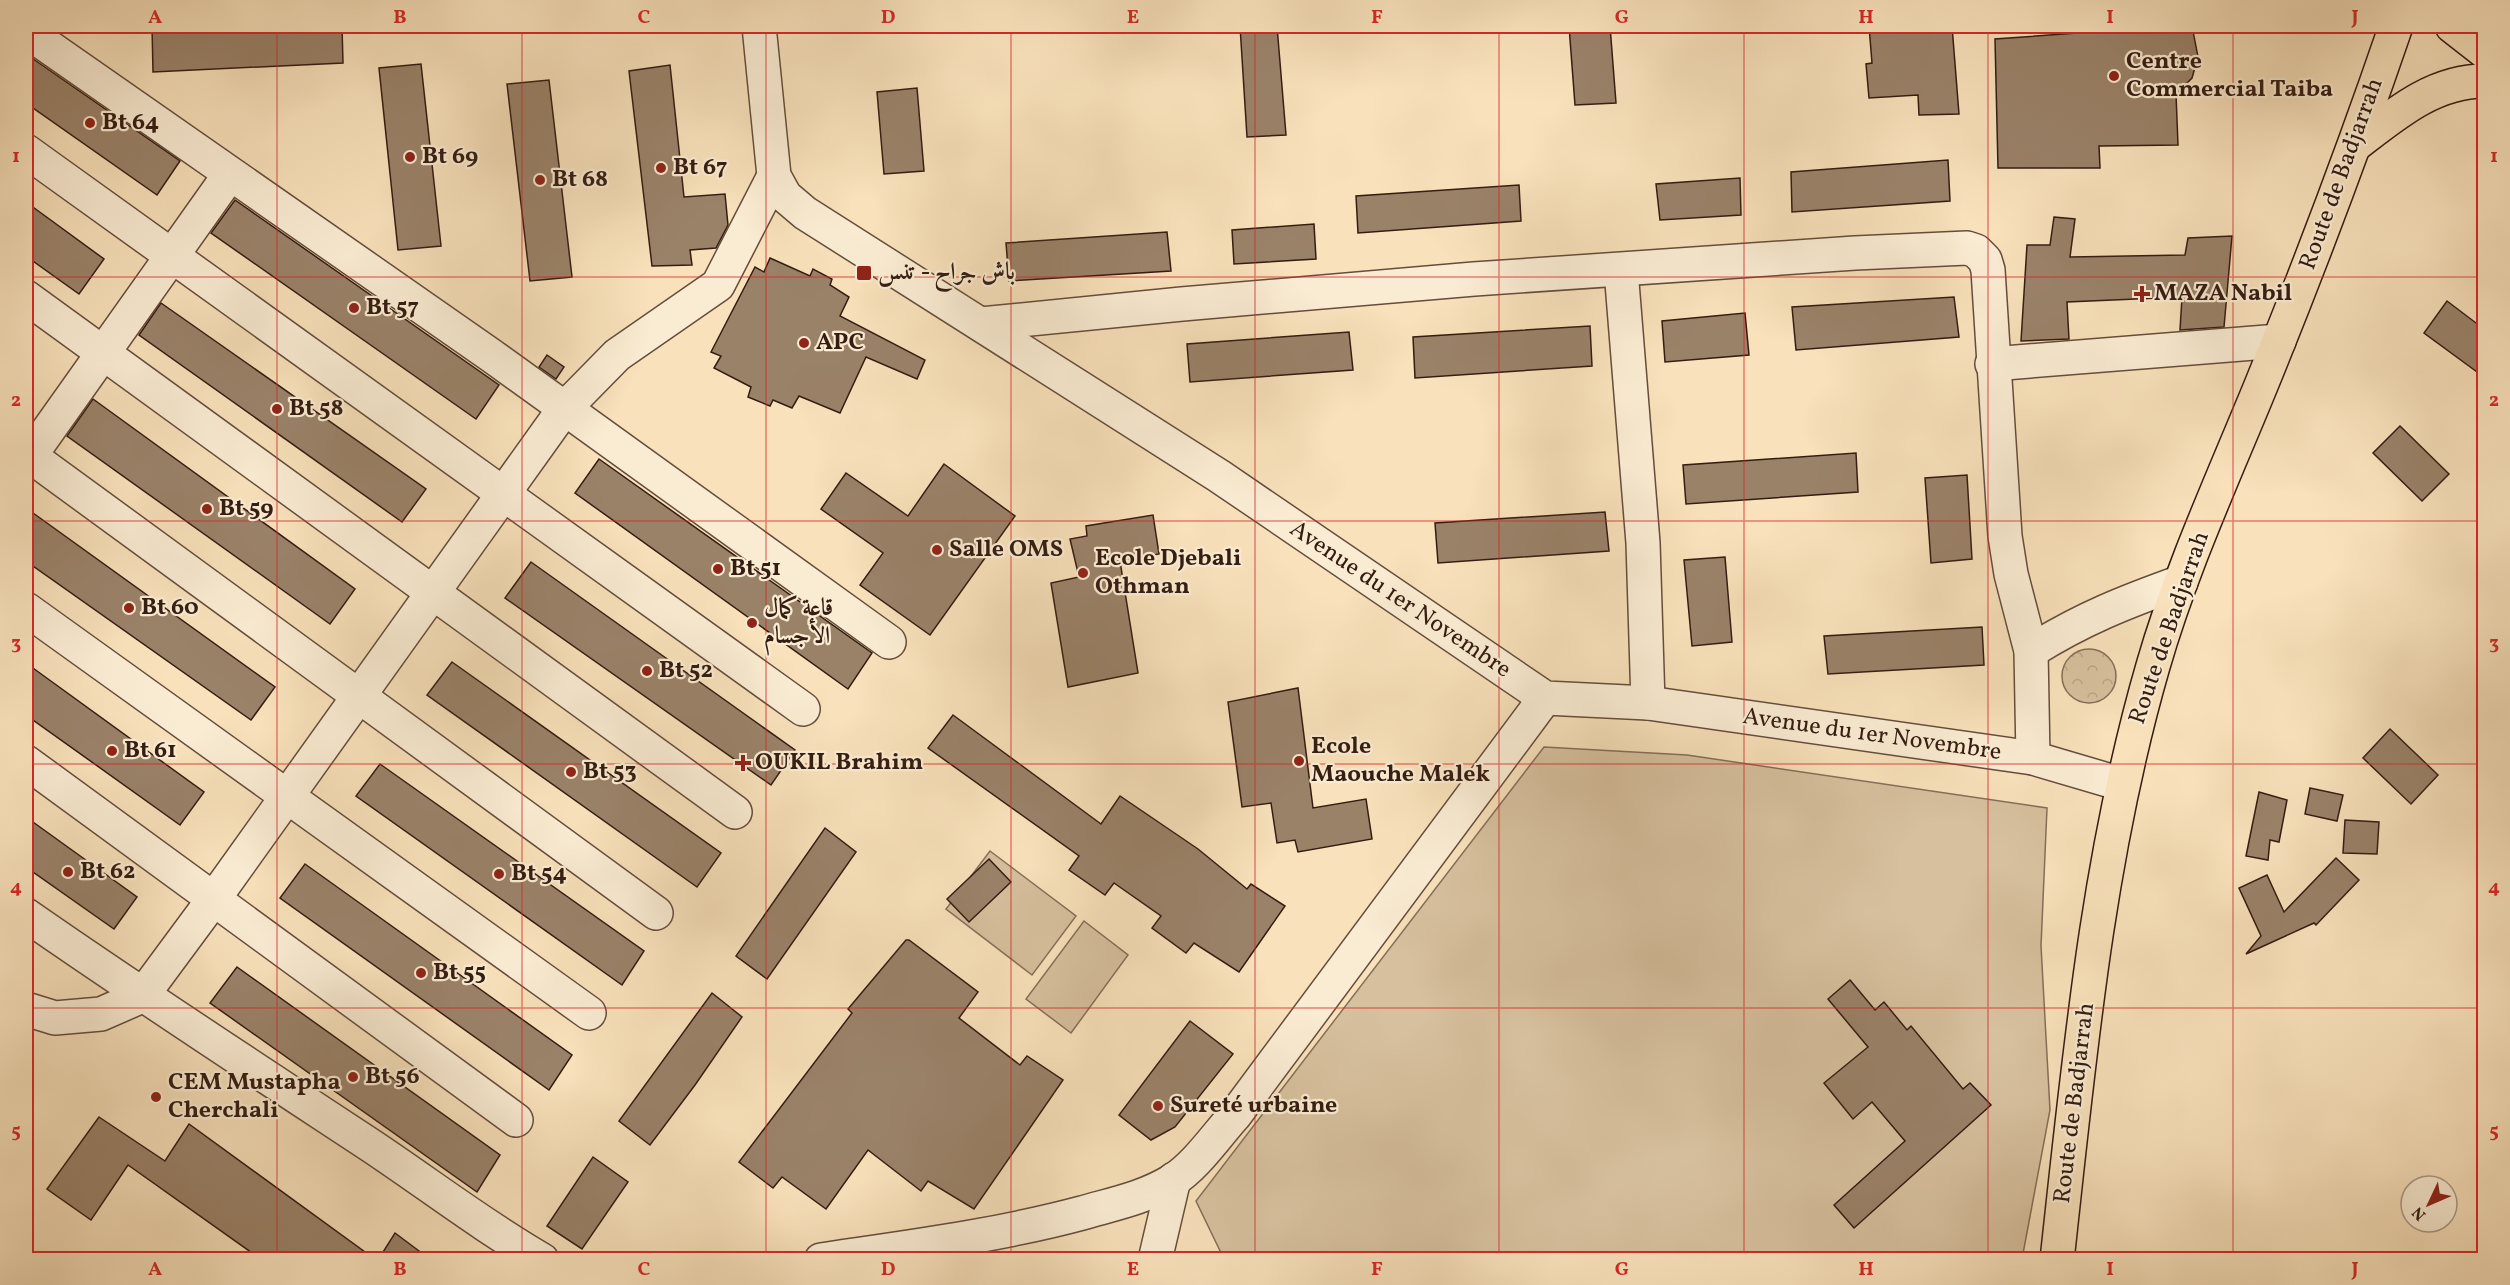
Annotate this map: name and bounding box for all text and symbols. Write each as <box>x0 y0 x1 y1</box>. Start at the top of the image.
text: A <box>148 4 162 32</box>
text: B <box>393 4 407 32</box>
text: C <box>638 4 651 32</box>
text: D <box>881 4 895 32</box>
text: E <box>1127 4 1139 32</box>
text: F <box>1371 4 1383 32</box>
text: G <box>1615 4 1629 32</box>
text: H <box>1858 4 1874 32</box>
text: I <box>2106 4 2114 32</box>
text: J <box>2350 4 2359 32</box>
place label: Centre Commercial Taiba <box>2126 45 2333 107</box>
marker: Centre Commercial Taiba <box>2107 69 2121 83</box>
street label: Route de Badjarrah <box>2292 73 2392 275</box>
place label: Bt 64 <box>102 106 159 140</box>
marker: Bt 64 <box>83 116 97 130</box>
place label: Bt 69 <box>422 140 478 174</box>
text: 1 <box>12 143 20 171</box>
text: 1 <box>2490 143 2498 171</box>
marker: Bt 69 <box>403 150 417 164</box>
place label: Bt 67 <box>673 151 728 185</box>
marker: Bt 67 <box>654 161 668 175</box>
place label: Bt 68 <box>552 163 608 197</box>
marker: Bt 68 <box>533 173 547 187</box>
place label: باش جراح - تنس <box>878 256 1015 293</box>
marker: باش جراح - تنس <box>855 264 873 282</box>
place label: MAZA Nabil <box>2154 277 2292 311</box>
marker: MAZA Nabil <box>2135 287 2149 301</box>
place label: Bt 57 <box>366 291 419 325</box>
marker: Bt 57 <box>347 301 361 315</box>
place label: APC <box>816 326 864 360</box>
marker: APC <box>797 336 811 350</box>
text: 2 <box>11 387 21 415</box>
text: 2 <box>2489 387 2499 415</box>
place label: Bt 58 <box>289 392 344 426</box>
marker: Bt 58 <box>270 402 284 416</box>
place label: Bt 59 <box>219 492 273 526</box>
marker: Bt 59 <box>200 502 214 516</box>
street label: Avenue du 1er Novembre <box>1282 513 1518 687</box>
street label: Route de Badjarrah <box>2121 527 2219 729</box>
place label: Salle OMS <box>949 533 1063 567</box>
place label: Ecole Djebali Othman <box>1095 542 1242 604</box>
marker: Salle OMS <box>930 543 944 557</box>
place label: Bt 51 <box>730 552 781 586</box>
marker: Bt 51 <box>711 562 725 576</box>
marker: Ecole Djebali Othman <box>1076 566 1090 580</box>
place label: Bt 60 <box>141 591 199 625</box>
place label: قاعة كمال الأجسام <box>764 592 833 656</box>
marker: Bt 60 <box>122 601 136 615</box>
marker: قاعة كمال الأجسام <box>745 616 759 630</box>
text: 3 <box>11 630 21 658</box>
text: 3 <box>2489 630 2499 658</box>
place label: Bt 52 <box>659 654 713 688</box>
marker: Bt 52 <box>640 664 654 678</box>
street label: Avenue du 1er Novembre <box>1741 700 2003 770</box>
place label: Ecole Maouche Malek <box>1311 730 1491 792</box>
place label: Bt 61 <box>124 734 177 768</box>
marker: Bt 61 <box>105 744 119 758</box>
place label: OUKIL Brahim <box>755 746 923 780</box>
marker: Ecole Maouche Malek <box>1292 754 1306 768</box>
place label: Bt 53 <box>583 755 637 789</box>
marker: OUKIL Brahim <box>736 756 750 770</box>
marker: Bt 53 <box>564 765 578 779</box>
place label: Bt 62 <box>80 855 136 889</box>
place label: Bt 54 <box>511 857 567 891</box>
marker: Bt 62 <box>61 865 75 879</box>
marker: Bt 54 <box>492 867 506 881</box>
text: 4 <box>10 874 22 902</box>
text: 4 <box>2488 874 2500 902</box>
place label: Bt 55 <box>433 956 486 990</box>
marker: Bt 55 <box>414 966 428 980</box>
street label: Route de Badjarrah <box>2046 1001 2104 1205</box>
place label: Bt 56 <box>365 1060 420 1094</box>
place label: CEM Mustapha Cherchali <box>168 1066 341 1128</box>
marker: Bt 56 <box>346 1070 360 1084</box>
place label: Sureté urbaine <box>1170 1089 1337 1123</box>
marker: CEM Mustapha Cherchali <box>149 1090 163 1104</box>
marker: Sureté urbaine <box>1151 1099 1165 1113</box>
text: 5 <box>11 1118 21 1146</box>
text: 5 <box>2489 1118 2499 1146</box>
north arrow <box>2399 1174 2459 1234</box>
text: N <box>2407 1201 2432 1225</box>
text: A <box>148 1256 162 1284</box>
text: B <box>393 1256 407 1284</box>
text: C <box>638 1256 651 1284</box>
text: D <box>881 1256 895 1284</box>
text: E <box>1127 1256 1139 1284</box>
text: F <box>1371 1256 1383 1284</box>
text: G <box>1615 1256 1629 1284</box>
text: H <box>1858 1256 1874 1284</box>
text: I <box>2106 1256 2114 1284</box>
text: J <box>2350 1256 2359 1284</box>

